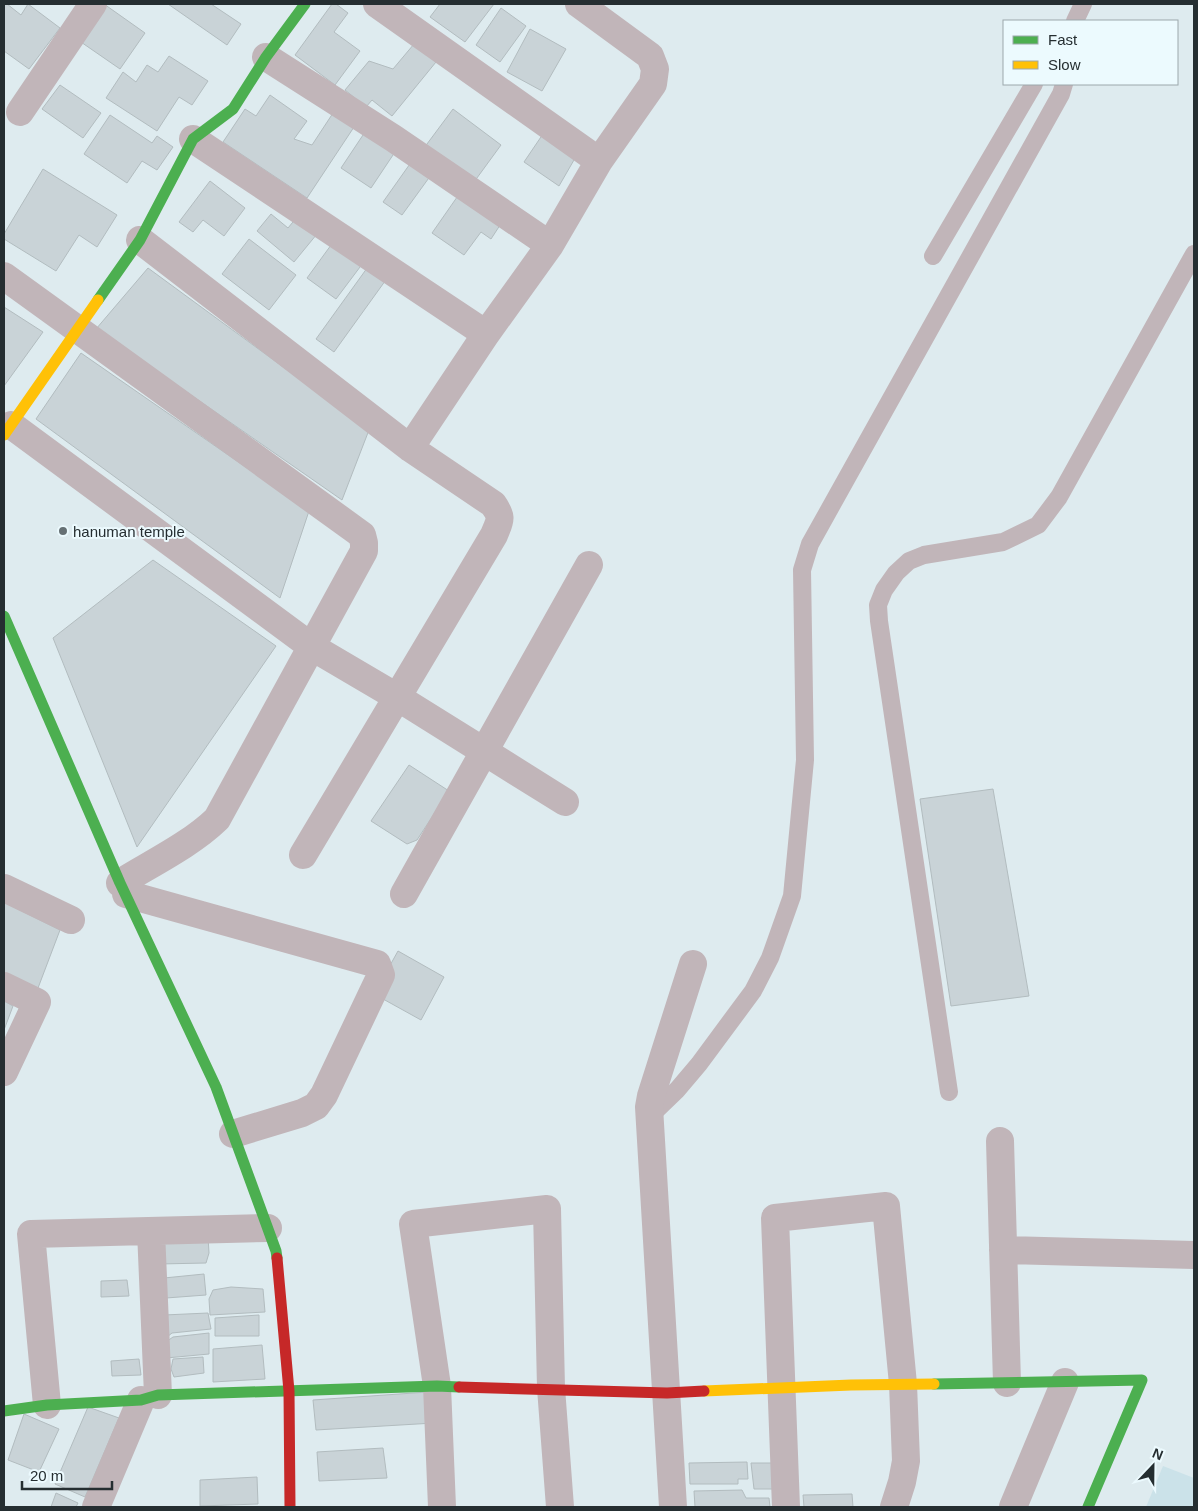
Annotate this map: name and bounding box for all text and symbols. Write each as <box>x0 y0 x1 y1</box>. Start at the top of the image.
legend <box>1003 20 1178 85</box>
text: Fast <box>1048 31 1078 48</box>
text: Slow <box>1048 56 1081 73</box>
place label: hanuman temple <box>73 523 185 540</box>
marker: hanuman temple <box>57 525 69 537</box>
north arrow <box>1128 1441 1178 1491</box>
text: N <box>1150 1445 1166 1463</box>
scale bar <box>22 1458 112 1490</box>
text: 20 m <box>30 1467 63 1484</box>

